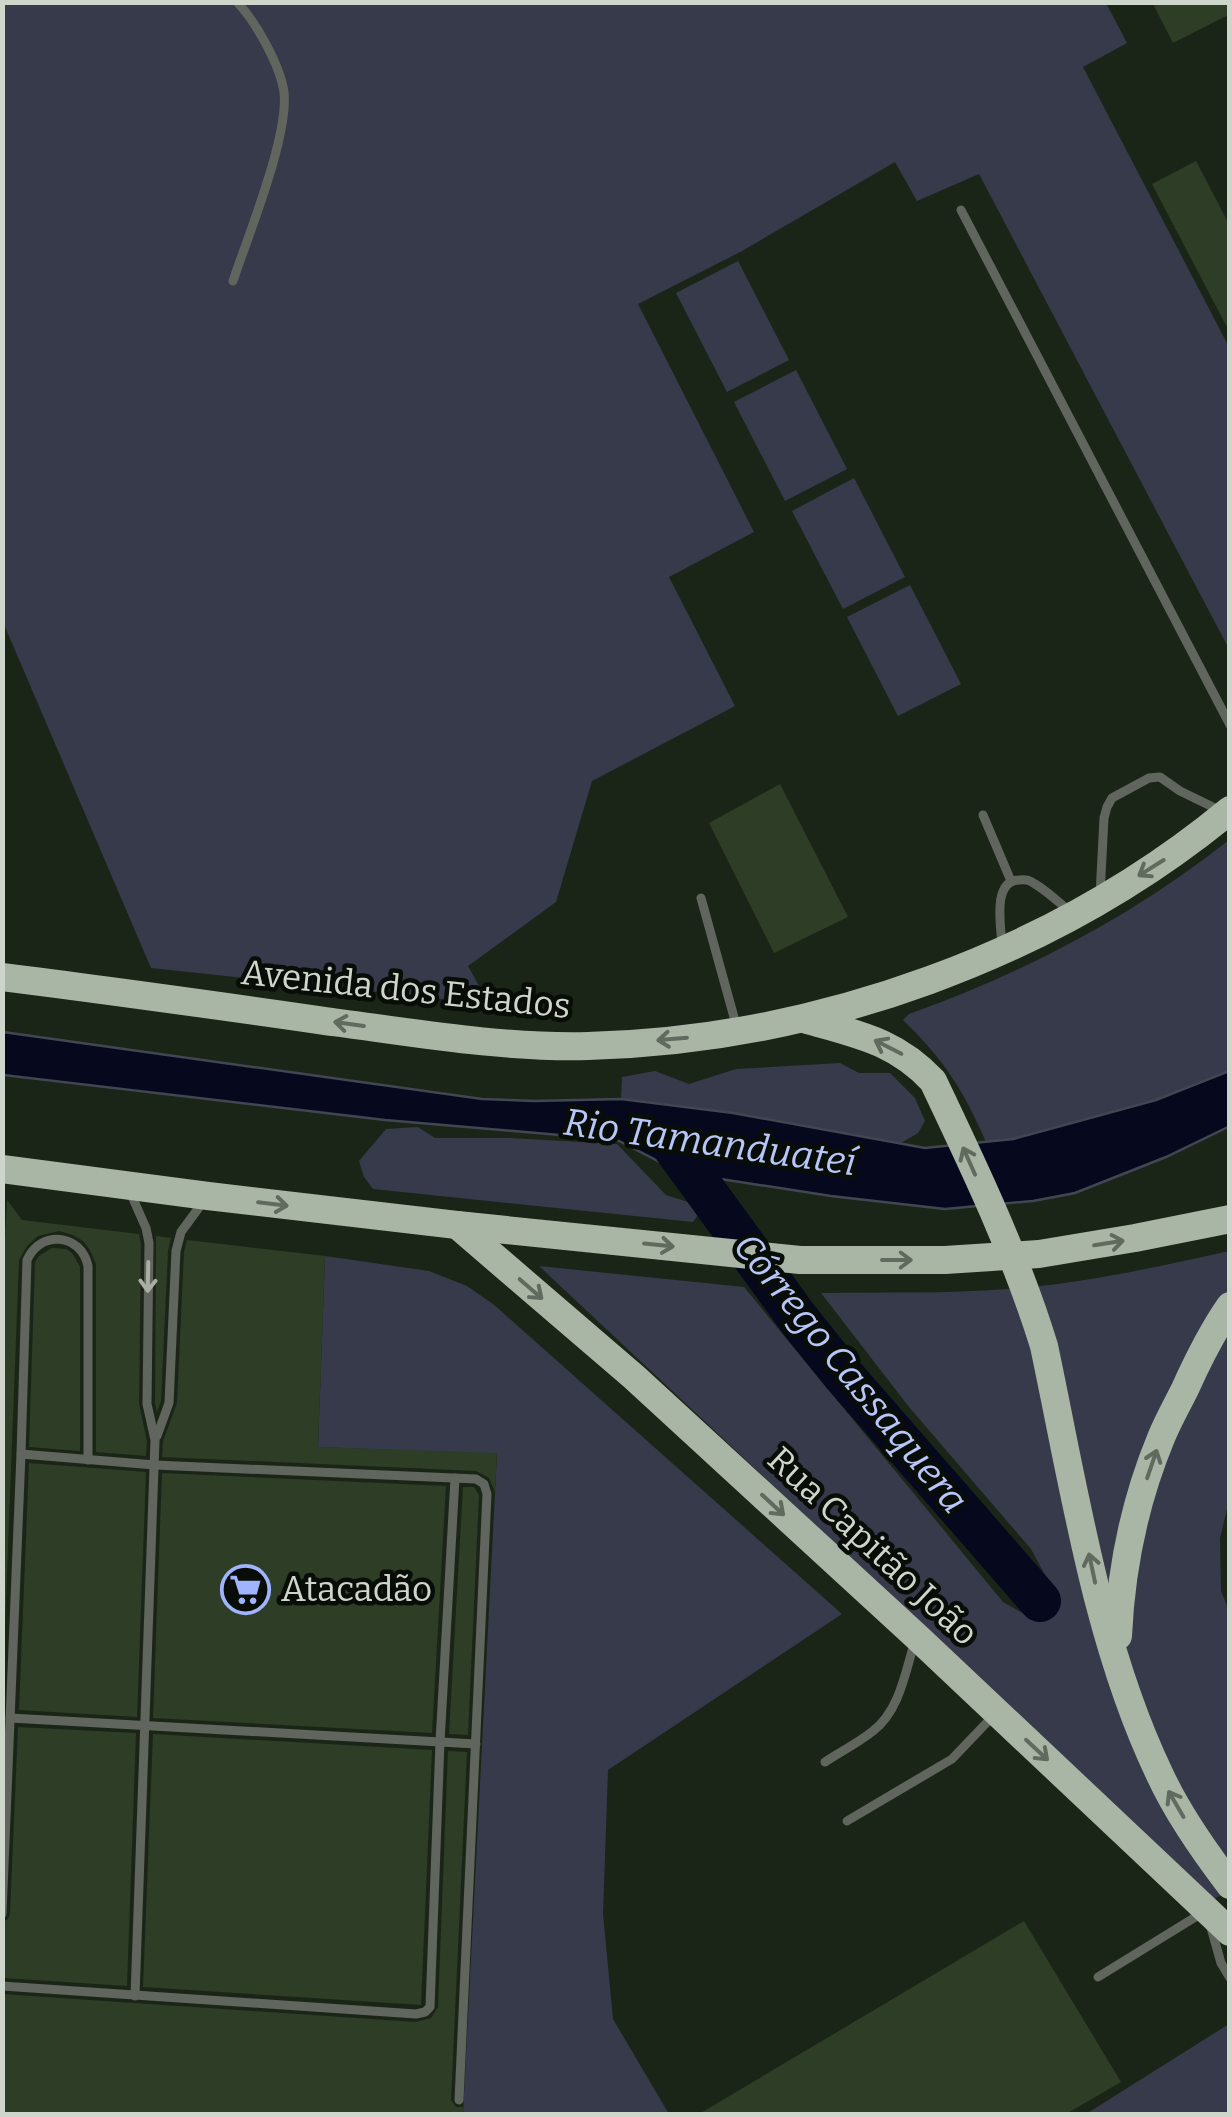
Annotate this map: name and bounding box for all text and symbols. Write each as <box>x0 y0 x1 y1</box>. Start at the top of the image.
one-way arrow <box>1138 858 1166 879</box>
street label: Avenida dos Estados <box>239 951 573 1027</box>
one-way arrow <box>333 1014 365 1032</box>
one-way arrow <box>656 1030 689 1049</box>
one-way arrow <box>874 1037 904 1056</box>
water label: Rio Tamanduateí <box>561 1099 862 1186</box>
one-way arrow <box>959 1146 977 1177</box>
one-way arrow <box>256 1195 288 1214</box>
water label: Córrego Cassaquera <box>724 1224 978 1522</box>
one-way arrow <box>1092 1233 1125 1251</box>
one-way arrow <box>642 1236 674 1255</box>
one-way arrow <box>880 1250 913 1270</box>
one-way arrow <box>139 1261 158 1293</box>
one-way arrow <box>518 1277 543 1300</box>
street label: Rua Capitão João <box>759 1438 987 1654</box>
one-way arrow <box>1144 1449 1162 1480</box>
one-way arrow <box>760 1493 785 1516</box>
one-way arrow <box>1081 1553 1100 1585</box>
supermarket icon: Atacadão <box>220 1563 272 1615</box>
place label: Atacadão <box>281 1568 432 1610</box>
one-way arrow <box>1024 1739 1049 1762</box>
one-way arrow <box>1165 1790 1185 1819</box>

